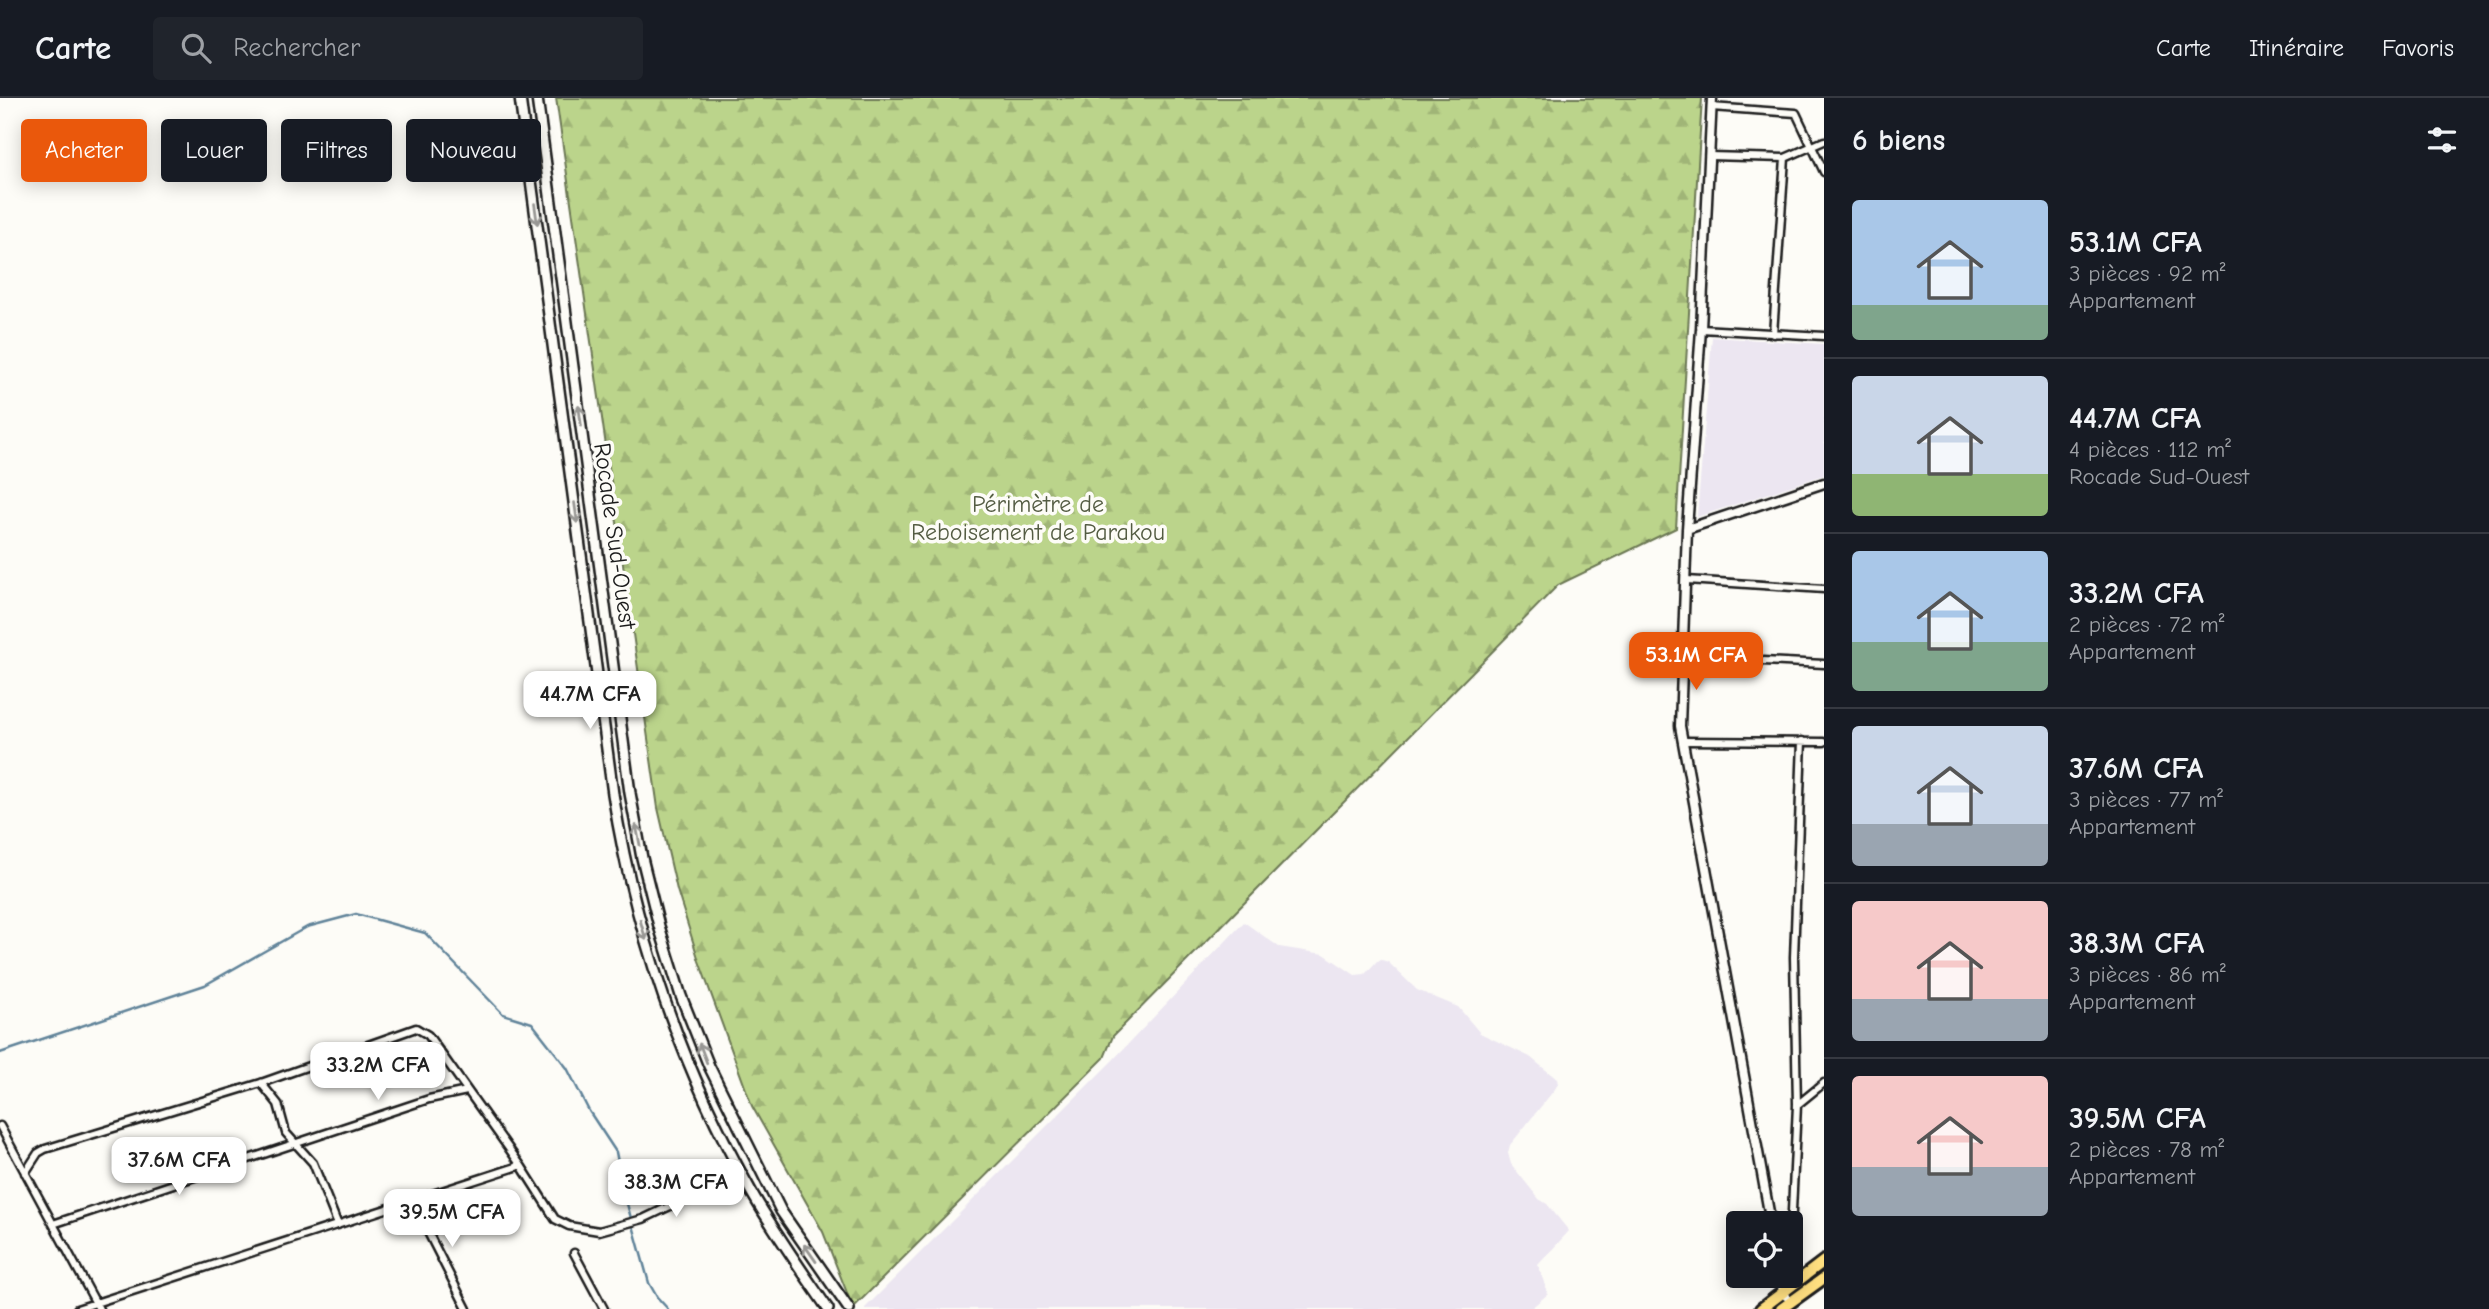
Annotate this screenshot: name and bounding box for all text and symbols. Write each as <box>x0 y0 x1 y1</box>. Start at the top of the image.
search box <box>153 17 643 80</box>
text: Carte <box>35 29 111 67</box>
icon: search <box>177 29 215 67</box>
text: Rechercher <box>233 33 360 63</box>
text: Carte <box>2156 34 2211 62</box>
text: Itinéraire <box>2249 34 2344 62</box>
text: Favoris <box>2382 34 2454 62</box>
chip: Acheter <box>21 119 147 182</box>
chip: Louer <box>161 119 267 182</box>
chip: Filtres <box>281 119 392 182</box>
chip: Nouveau <box>406 119 541 182</box>
icon: filters <box>2423 121 2461 159</box>
text: 6 biens <box>1852 123 1945 158</box>
one-way arrow <box>530 202 543 225</box>
text: 53.1M CFA <box>2069 225 2202 260</box>
icon: home <box>1908 228 1992 312</box>
text: 3 pièces · 92 m² <box>2069 260 2226 287</box>
text: Appartement <box>2069 287 2195 314</box>
text: 44.7M CFA <box>2069 401 2201 436</box>
icon: home <box>1908 404 1992 488</box>
one-way arrow <box>573 405 586 428</box>
text: 4 pièces · 112 m² <box>2069 436 2231 463</box>
street label: Rocade Sud-Ouest <box>588 441 642 632</box>
text: Rocade Sud-Ouest <box>2069 463 2249 490</box>
park label: Périmètre de Reboisement de Parakou <box>911 490 1165 546</box>
one-way arrow <box>569 501 582 523</box>
text: 33.2M CFA <box>2069 576 2204 611</box>
icon: home <box>1908 579 1992 663</box>
text: 2 pièces · 72 m² <box>2069 611 2225 638</box>
pin: 53.1M CFA <box>1616 632 1776 692</box>
text: Appartement <box>2069 638 2195 665</box>
text: 53.1M CFA <box>1645 641 1747 668</box>
pin: 44.7M CFA <box>510 672 670 731</box>
text: 44.7M CFA <box>539 680 641 707</box>
text: 37.6M CFA <box>2069 751 2203 786</box>
icon: home <box>1908 754 1992 838</box>
text: 3 pièces · 77 m² <box>2069 786 2223 813</box>
text: Appartement <box>2069 813 2195 840</box>
one-way arrow <box>630 824 644 847</box>
one-way arrow <box>637 919 650 941</box>
text: 38.3M CFA <box>2069 926 2204 961</box>
icon: home <box>1908 929 1992 1013</box>
text: 3 pièces · 86 m² <box>2069 961 2226 988</box>
text: Appartement <box>2069 988 2195 1015</box>
pin: 33.2M CFA <box>298 1042 458 1102</box>
one-way arrow <box>696 1042 709 1064</box>
text: 33.2M CFA <box>326 1051 430 1078</box>
text: 39.5M CFA <box>2069 1101 2206 1136</box>
icon: home <box>1908 1104 1992 1188</box>
text: 2 pièces · 78 m² <box>2069 1136 2224 1163</box>
pin: 37.6M CFA <box>99 1138 259 1197</box>
text: 37.6M CFA <box>128 1146 231 1173</box>
pin: 38.3M CFA <box>596 1160 756 1219</box>
text: Appartement <box>2069 1163 2195 1190</box>
text: 38.3M CFA <box>624 1168 728 1195</box>
pin: 39.5M CFA <box>372 1190 532 1249</box>
text: 39.5M CFA <box>400 1198 504 1225</box>
map controls <box>1726 1211 1803 1288</box>
button: locate <box>1726 1211 1803 1288</box>
one-way arrow <box>802 1244 817 1263</box>

